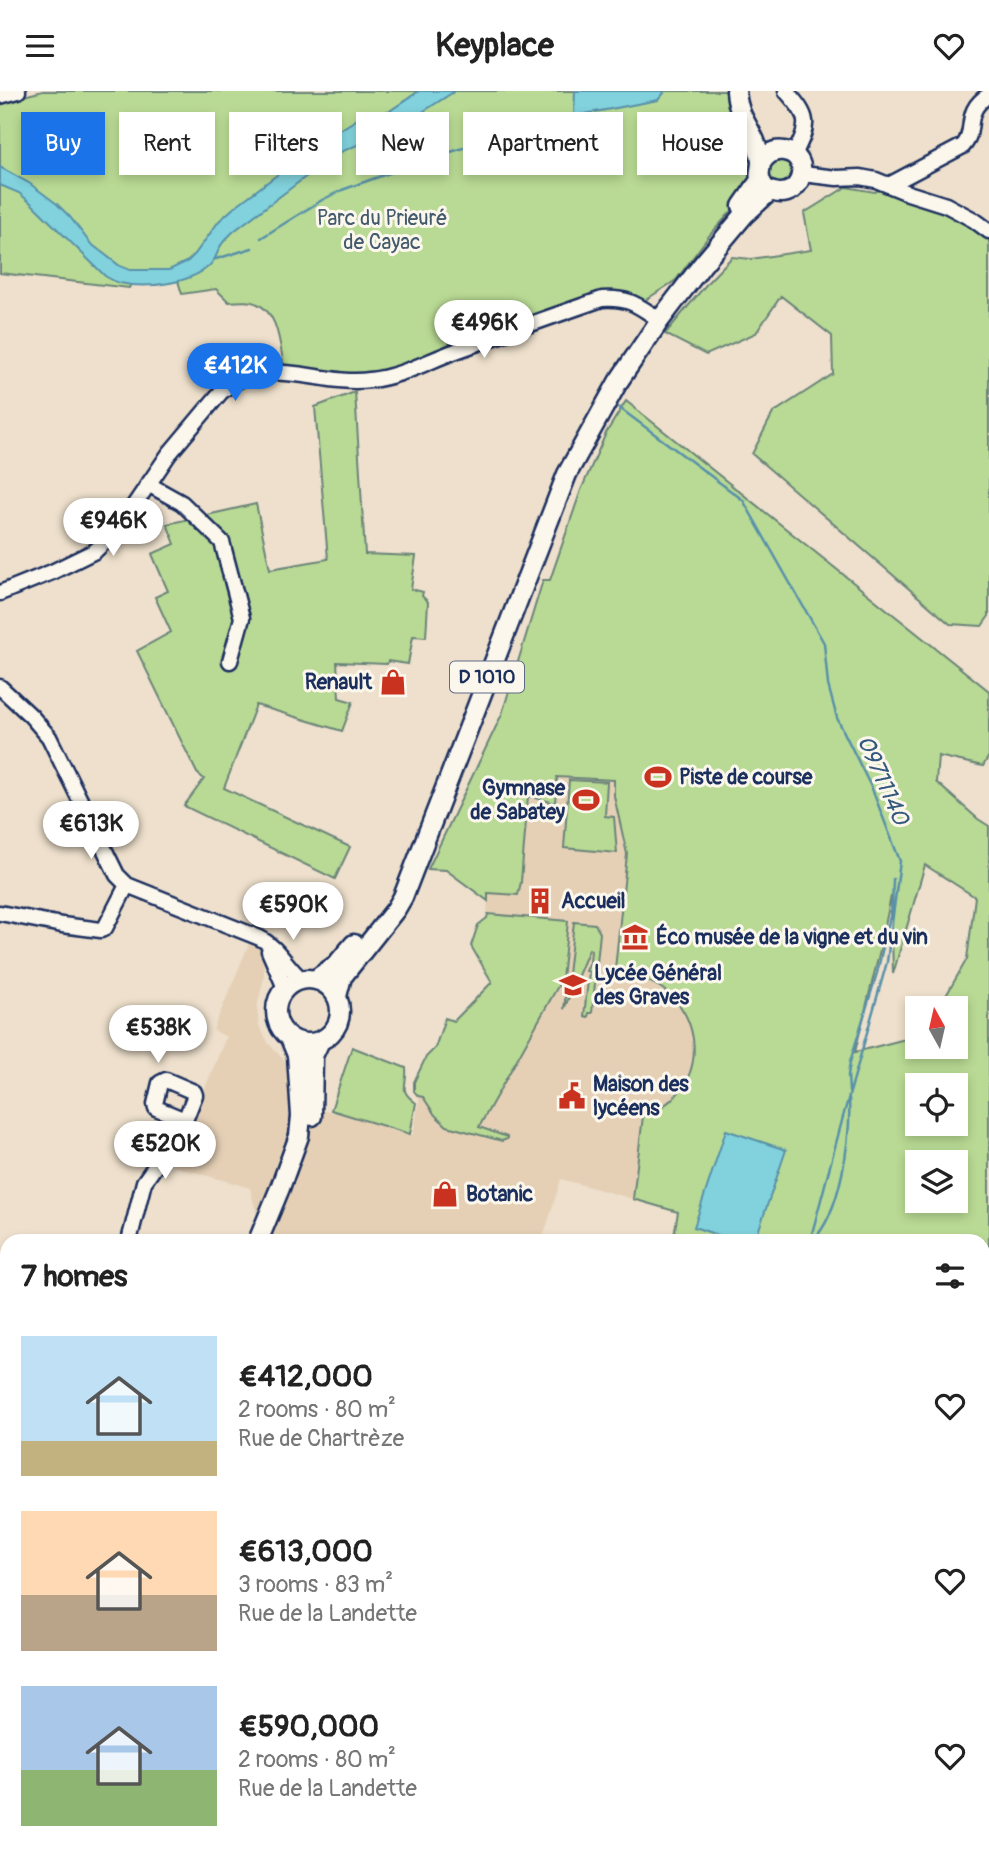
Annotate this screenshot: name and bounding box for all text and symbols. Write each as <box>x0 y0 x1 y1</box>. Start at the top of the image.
text: Keyplace <box>435 26 554 66</box>
icon: menu <box>21 27 59 65</box>
icon: heart <box>930 27 968 65</box>
chip: Buy <box>21 112 105 175</box>
chip: Rent <box>119 112 215 175</box>
chip: Filters <box>229 112 342 175</box>
chip: New <box>356 112 449 175</box>
chip: Apartment <box>463 112 623 175</box>
chip: House <box>637 112 747 175</box>
park label: Parc du Prieuré de Cayac <box>317 205 447 256</box>
pin: €496K <box>435 301 533 360</box>
text: €496K <box>450 308 518 337</box>
pin: €412K <box>186 343 284 403</box>
text: €412K <box>203 351 267 380</box>
pin: €946K <box>64 498 162 558</box>
text: €946K <box>79 506 147 535</box>
road number: D 1010 <box>450 661 524 692</box>
shop icon: Renault <box>378 667 408 697</box>
place label: Renault <box>305 669 373 696</box>
water label: O9711140 <box>851 731 916 830</box>
sports icon: Piste de course <box>643 762 673 792</box>
place label: Piste de course <box>679 764 813 791</box>
place label: Gymnase de Sabatey <box>470 775 566 826</box>
sports icon: Gymnase de Sabatey <box>571 785 601 815</box>
pin: €613K <box>42 801 140 861</box>
text: €613K <box>59 809 123 838</box>
pin: €590K <box>244 883 342 942</box>
building icon: Accueil <box>525 886 555 916</box>
place label: Accueil <box>561 888 626 915</box>
text: €590K <box>258 890 328 919</box>
museum icon: Éco musée de la vigne et du vin <box>620 922 650 952</box>
place label: Éco musée de la vigne et du vin <box>656 923 928 951</box>
place label: Lycée Général des Graves <box>594 960 722 1011</box>
school or university icon: Lycée Général des Graves <box>558 970 588 1000</box>
north arrow <box>905 996 968 1059</box>
map controls <box>905 996 968 1213</box>
pin: €538K <box>109 1005 207 1065</box>
text: €538K <box>125 1013 191 1042</box>
place label: Maison des lycéens <box>593 1071 689 1122</box>
button: locate <box>905 1073 968 1136</box>
public building icon: Maison des lycéens <box>557 1081 587 1111</box>
pin: €520K <box>116 1121 214 1181</box>
text: €520K <box>130 1129 200 1158</box>
button: layers <box>905 1150 968 1213</box>
shop icon: Botanic <box>430 1179 460 1209</box>
place label: Botanic <box>466 1181 533 1208</box>
icon: filters <box>931 1257 969 1295</box>
text: 7 homes <box>21 1258 128 1295</box>
text: €412,000 <box>238 1358 373 1395</box>
icon: home <box>77 1364 161 1448</box>
icon: heart <box>931 1387 969 1425</box>
text: 2 rooms · 80 m² <box>238 1395 396 1424</box>
text: Rue de Chartrèze <box>238 1424 404 1453</box>
text: €613,000 <box>238 1533 373 1570</box>
icon: home <box>77 1539 161 1623</box>
icon: heart <box>931 1562 969 1600</box>
text: 3 rooms · 83 m² <box>238 1570 393 1599</box>
text: Rue de la Landette <box>238 1599 417 1628</box>
text: €590,000 <box>238 1708 379 1745</box>
icon: home <box>77 1714 161 1798</box>
icon: heart <box>931 1737 969 1775</box>
text: 2 rooms · 80 m² <box>238 1745 396 1774</box>
text: Rue de la Landette <box>238 1774 417 1803</box>

